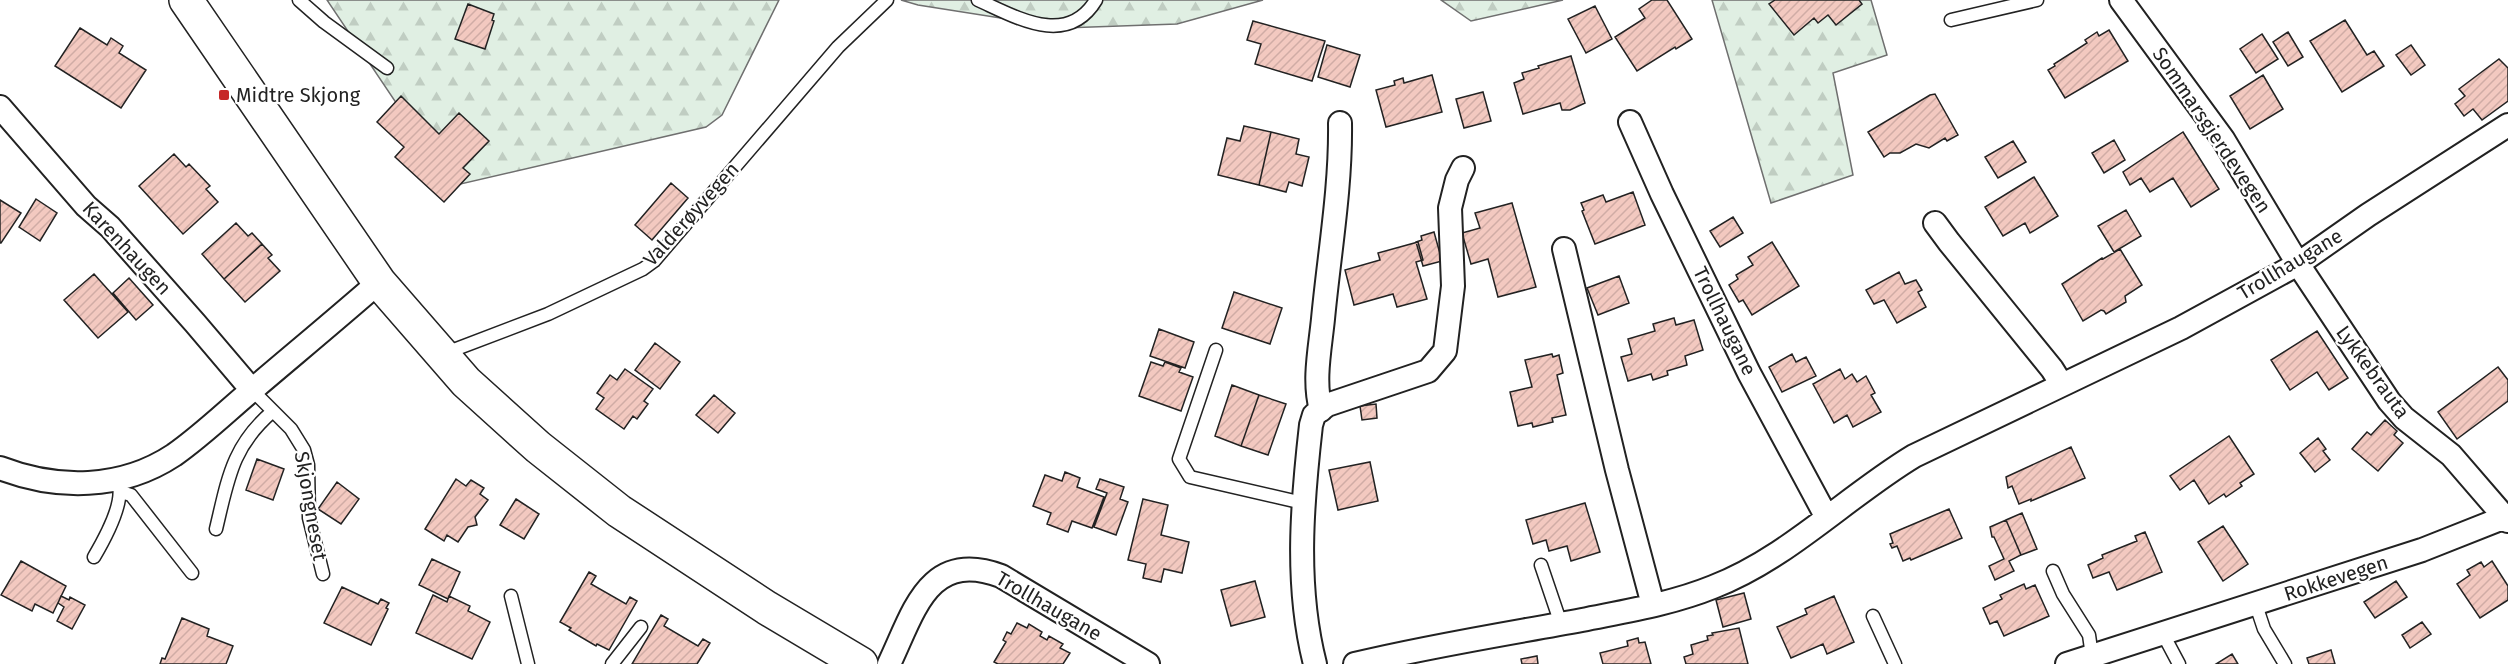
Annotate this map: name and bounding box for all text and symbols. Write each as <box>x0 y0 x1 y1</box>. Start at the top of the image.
street label: Sommarsgjerdevegen <box>2148 43 2276 217</box>
place label: Midtre Skjong <box>236 83 361 107</box>
marker: Midtre Skjong <box>217 88 231 102</box>
street label: Valderøyvegen <box>638 157 744 271</box>
street label: Karenhaugen <box>78 196 176 300</box>
street label: Trollhaugane <box>2233 223 2347 305</box>
street label: Trollhaugane <box>1688 263 1762 379</box>
street label: Lykkebrauta <box>2331 321 2415 423</box>
street label: Skjongneset <box>290 449 333 563</box>
street label: Rokkevegen <box>2281 550 2391 606</box>
street label: Trollhaugane <box>992 566 1106 646</box>

